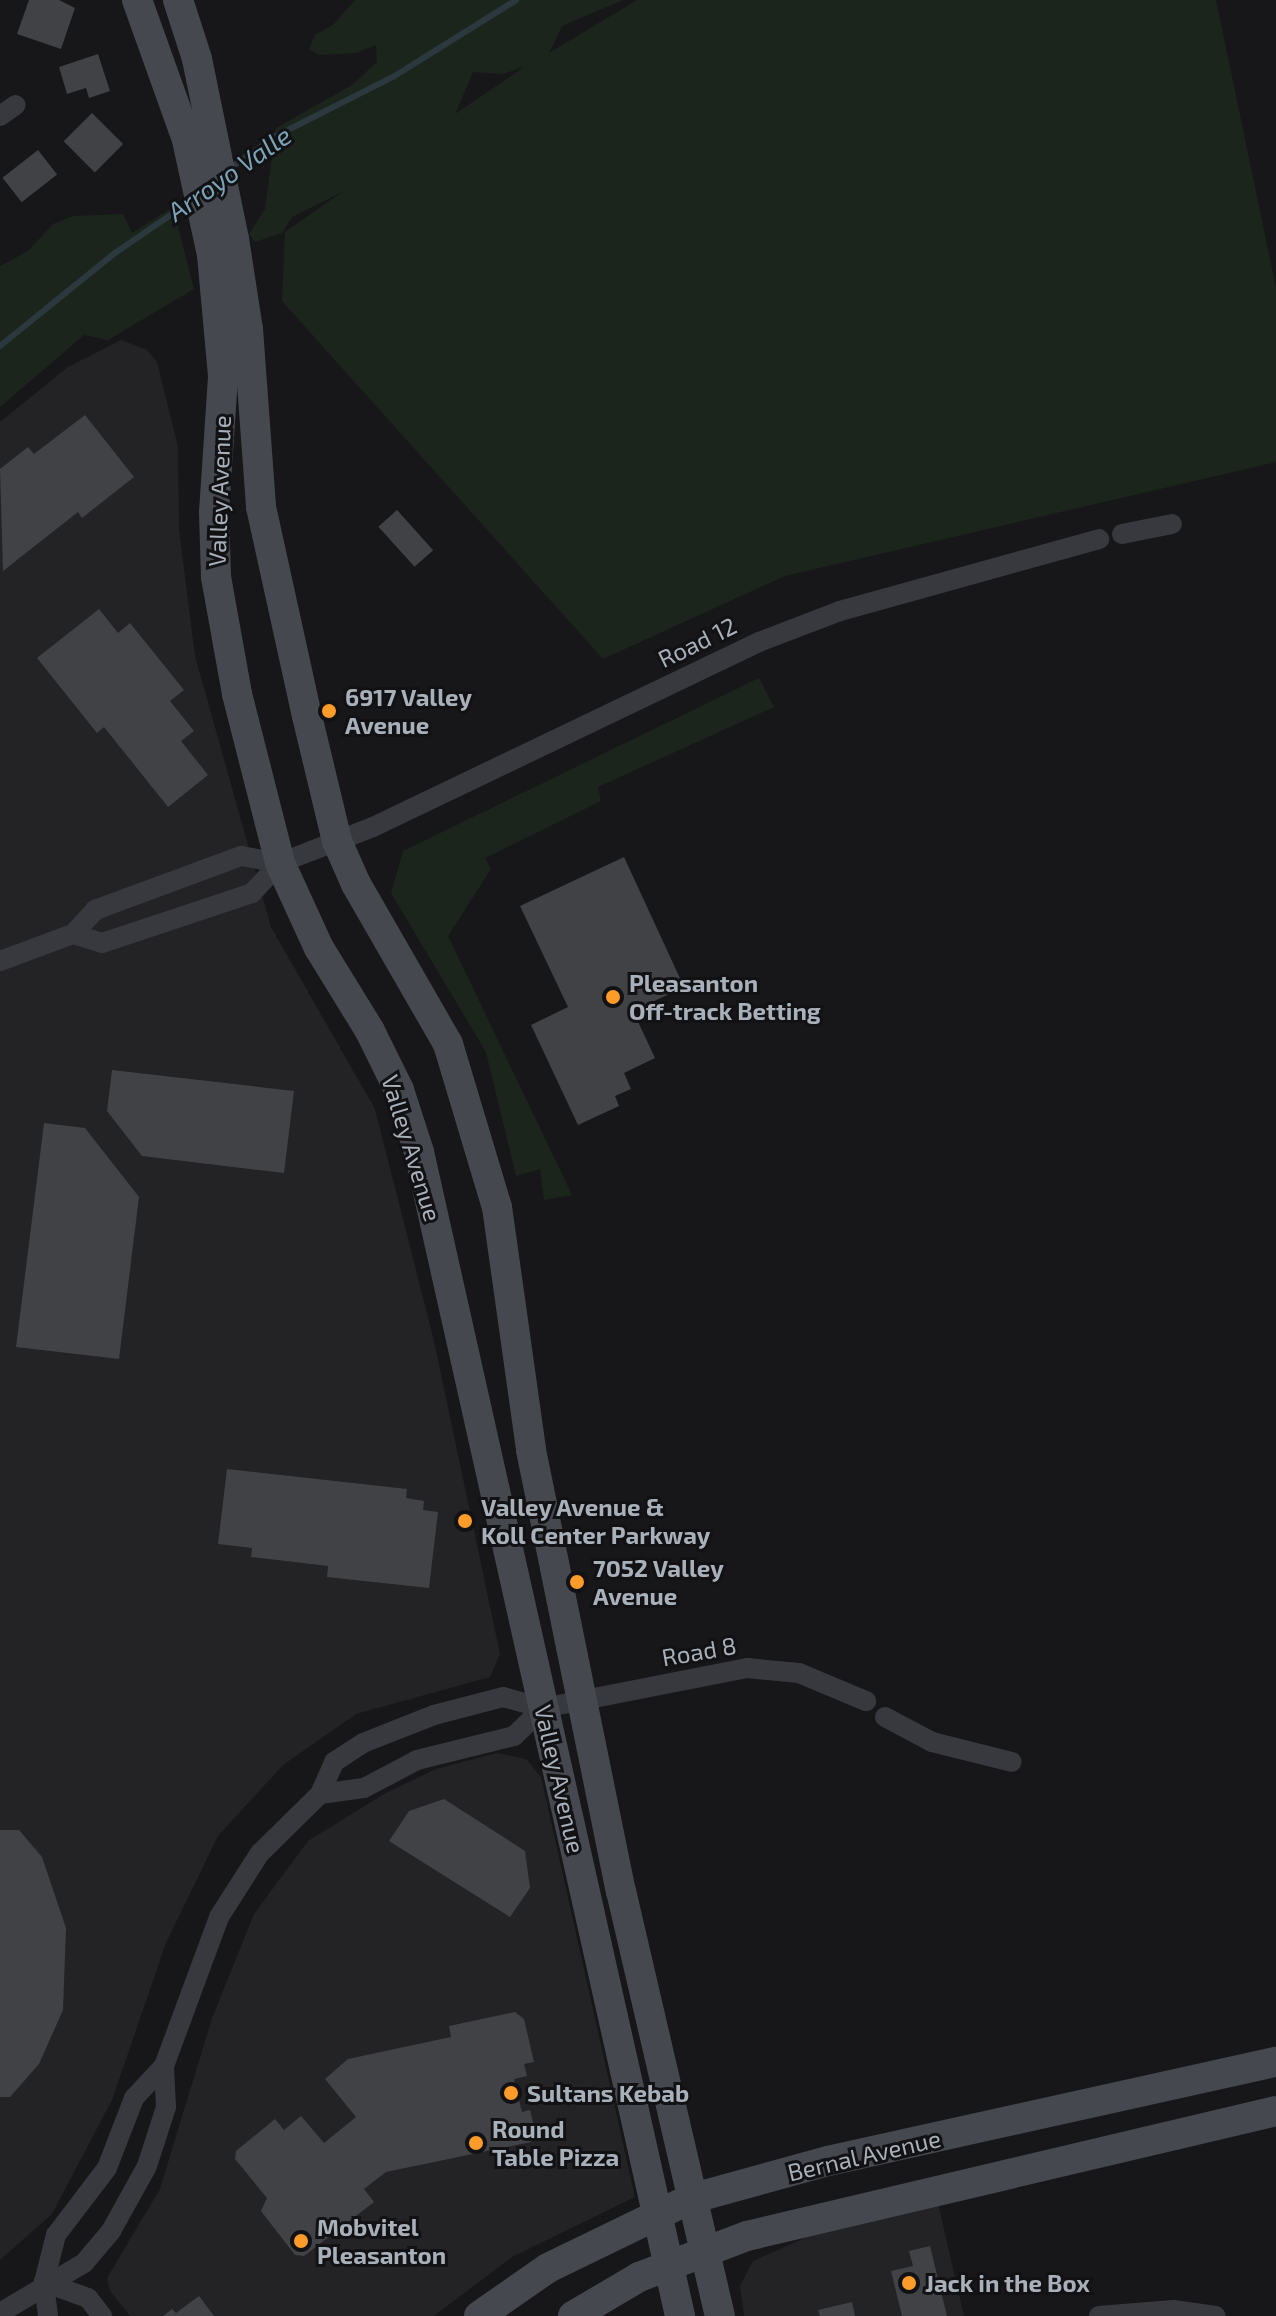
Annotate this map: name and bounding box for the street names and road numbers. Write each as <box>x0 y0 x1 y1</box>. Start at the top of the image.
street label: Valley Avenue <box>202 414 236 568</box>
street label: Road 12 <box>653 611 741 673</box>
street label: Valley Avenue <box>376 1071 448 1225</box>
street label: Road 8 <box>659 1630 739 1672</box>
street label: Valley Avenue <box>529 1701 591 1857</box>
street label: Bernal Avenue <box>784 2123 944 2187</box>

